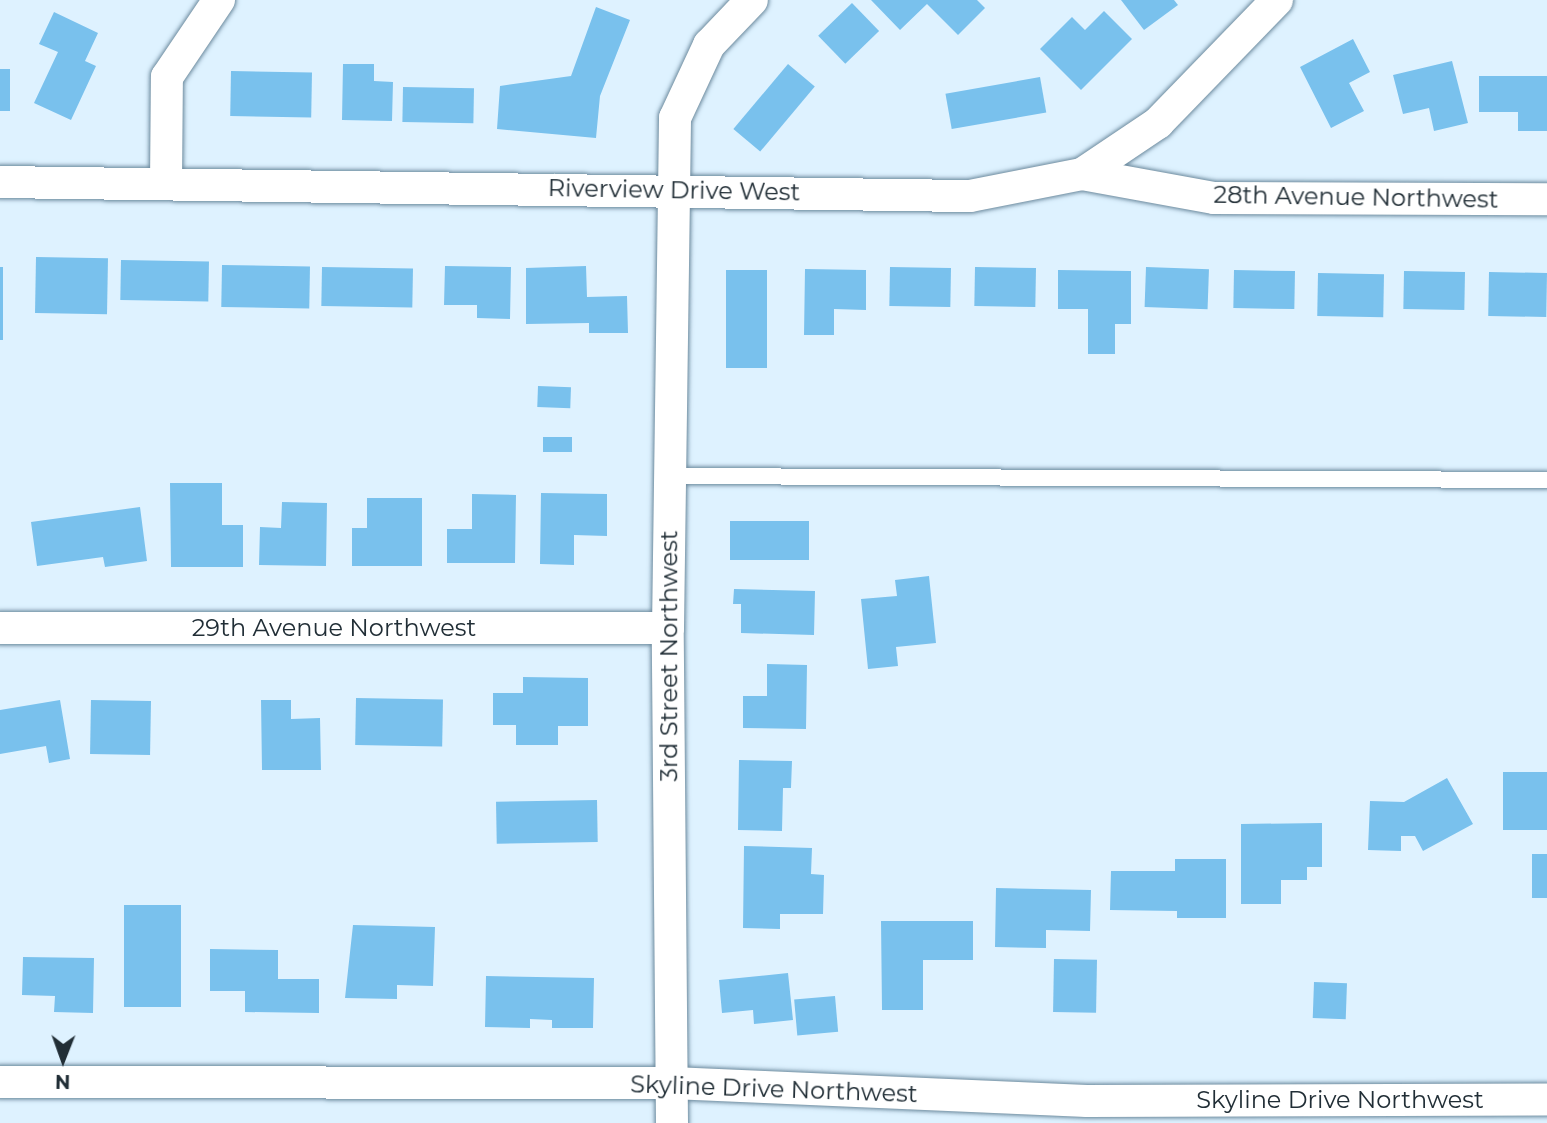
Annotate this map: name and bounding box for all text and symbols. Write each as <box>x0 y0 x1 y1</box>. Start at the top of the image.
street label: Riverview Drive West <box>548 173 800 207</box>
street label: 28th Avenue Northwest <box>1213 180 1499 214</box>
street label: 3rd Street Northwest <box>655 530 683 782</box>
street label: 29th Avenue Northwest <box>192 614 476 642</box>
north arrow <box>28 1025 98 1095</box>
text: N <box>55 1070 71 1093</box>
street label: Skyline Drive Northwest <box>630 1070 918 1108</box>
street label: Skyline Drive Northwest <box>1196 1086 1484 1114</box>

